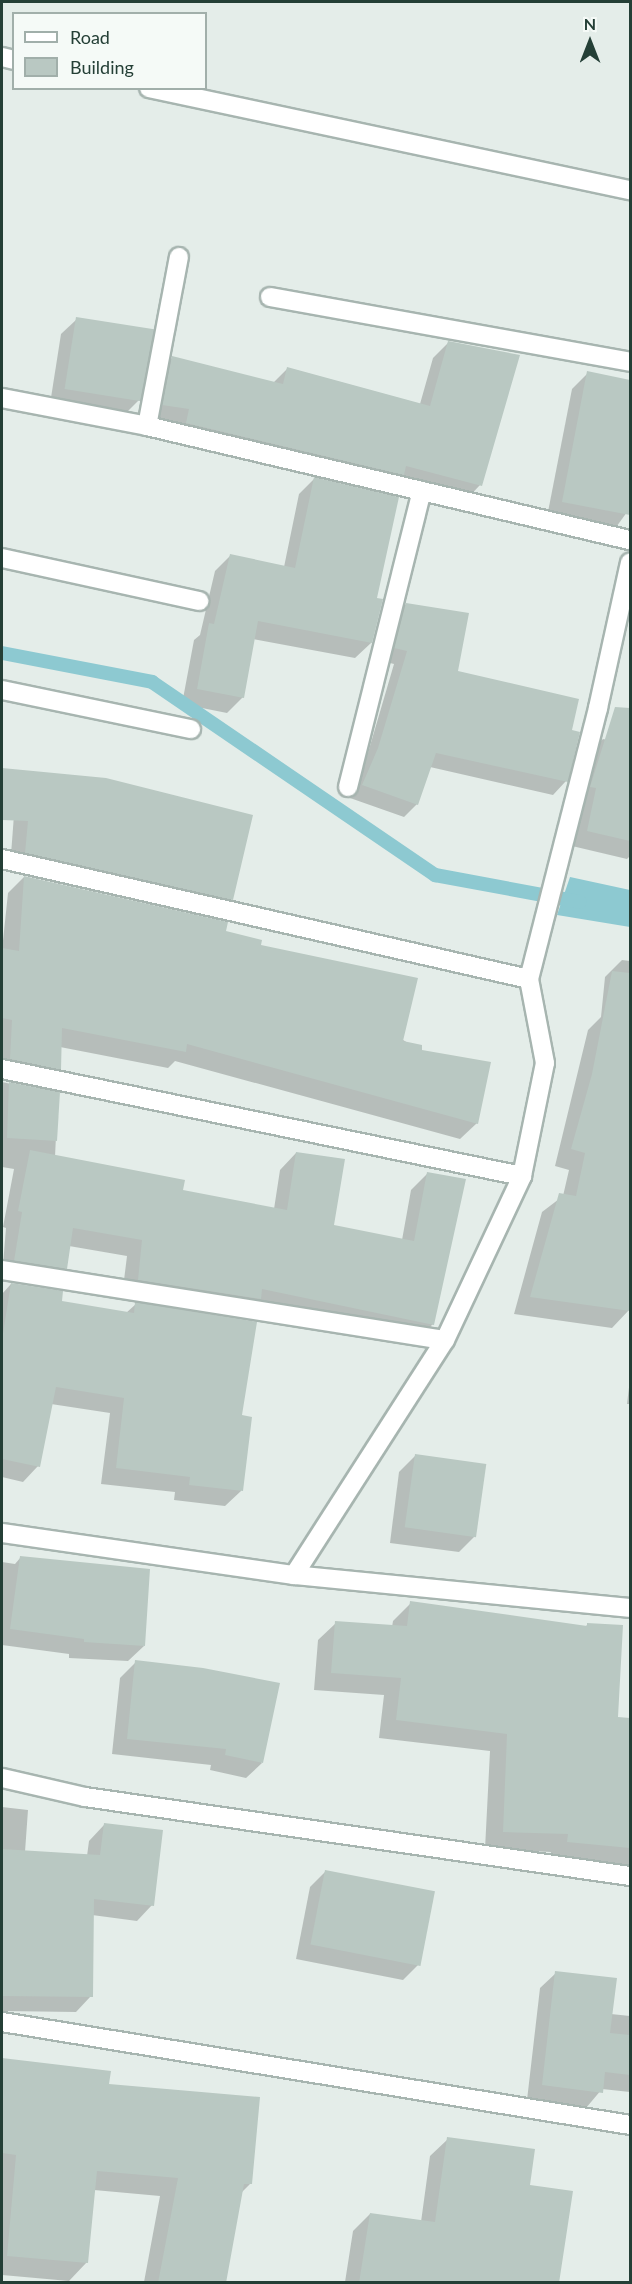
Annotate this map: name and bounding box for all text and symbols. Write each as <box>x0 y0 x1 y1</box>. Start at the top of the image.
legend <box>12 12 207 90</box>
north arrow <box>560 12 620 72</box>
text: N <box>584 14 596 33</box>
text: Road <box>70 26 110 48</box>
text: Building <box>70 56 134 78</box>

